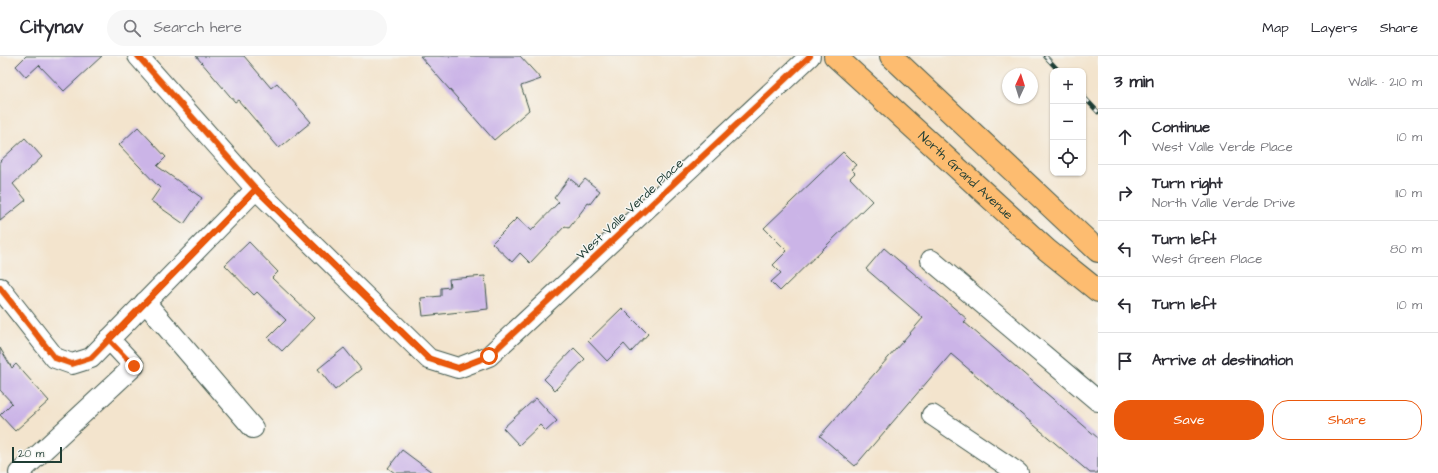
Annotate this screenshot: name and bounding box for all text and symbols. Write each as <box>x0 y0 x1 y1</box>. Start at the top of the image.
search box <box>107 10 387 46</box>
text: Citynav <box>20 14 83 41</box>
icon: search <box>121 17 143 39</box>
text: Search here <box>153 17 242 38</box>
text: Map <box>1262 18 1289 38</box>
text: Layers <box>1311 18 1358 38</box>
text: Share <box>1380 18 1418 38</box>
north arrow <box>1002 68 1038 104</box>
map controls <box>1050 68 1086 176</box>
button: + <box>1050 68 1086 104</box>
text: 3 min <box>1114 70 1154 94</box>
text: Walk · 210 m <box>1348 73 1422 91</box>
button: − <box>1050 104 1086 140</box>
text: Continue <box>1152 117 1210 138</box>
icon: ahead <box>1114 126 1136 148</box>
street label: North Grand Avenue <box>914 127 1017 224</box>
text: 10 m <box>1397 128 1422 146</box>
text: West Valle Verde Place <box>1152 138 1293 156</box>
button: locate <box>1050 140 1086 176</box>
street label: West Valle Verde Place <box>572 154 688 264</box>
text: Turn right <box>1152 173 1223 194</box>
icon: right <box>1114 182 1136 204</box>
text: 110 m <box>1395 184 1422 202</box>
text: North Valle Verde Drive <box>1152 194 1295 212</box>
text: Turn left <box>1152 229 1216 250</box>
icon: left <box>1114 238 1136 260</box>
text: 80 m <box>1390 240 1422 258</box>
text: West Green Place <box>1152 250 1262 268</box>
icon: left <box>1114 294 1136 316</box>
text: Turn left <box>1152 294 1216 315</box>
text: 10 m <box>1397 296 1422 314</box>
route start <box>480 347 498 365</box>
icon: arrive <box>1114 350 1136 372</box>
text: Arrive at destination <box>1152 350 1293 371</box>
route end <box>125 357 143 375</box>
button: Save <box>1114 400 1264 440</box>
button: Share <box>1272 400 1422 440</box>
scale bar <box>12 445 62 464</box>
text: 20 m <box>18 446 44 461</box>

